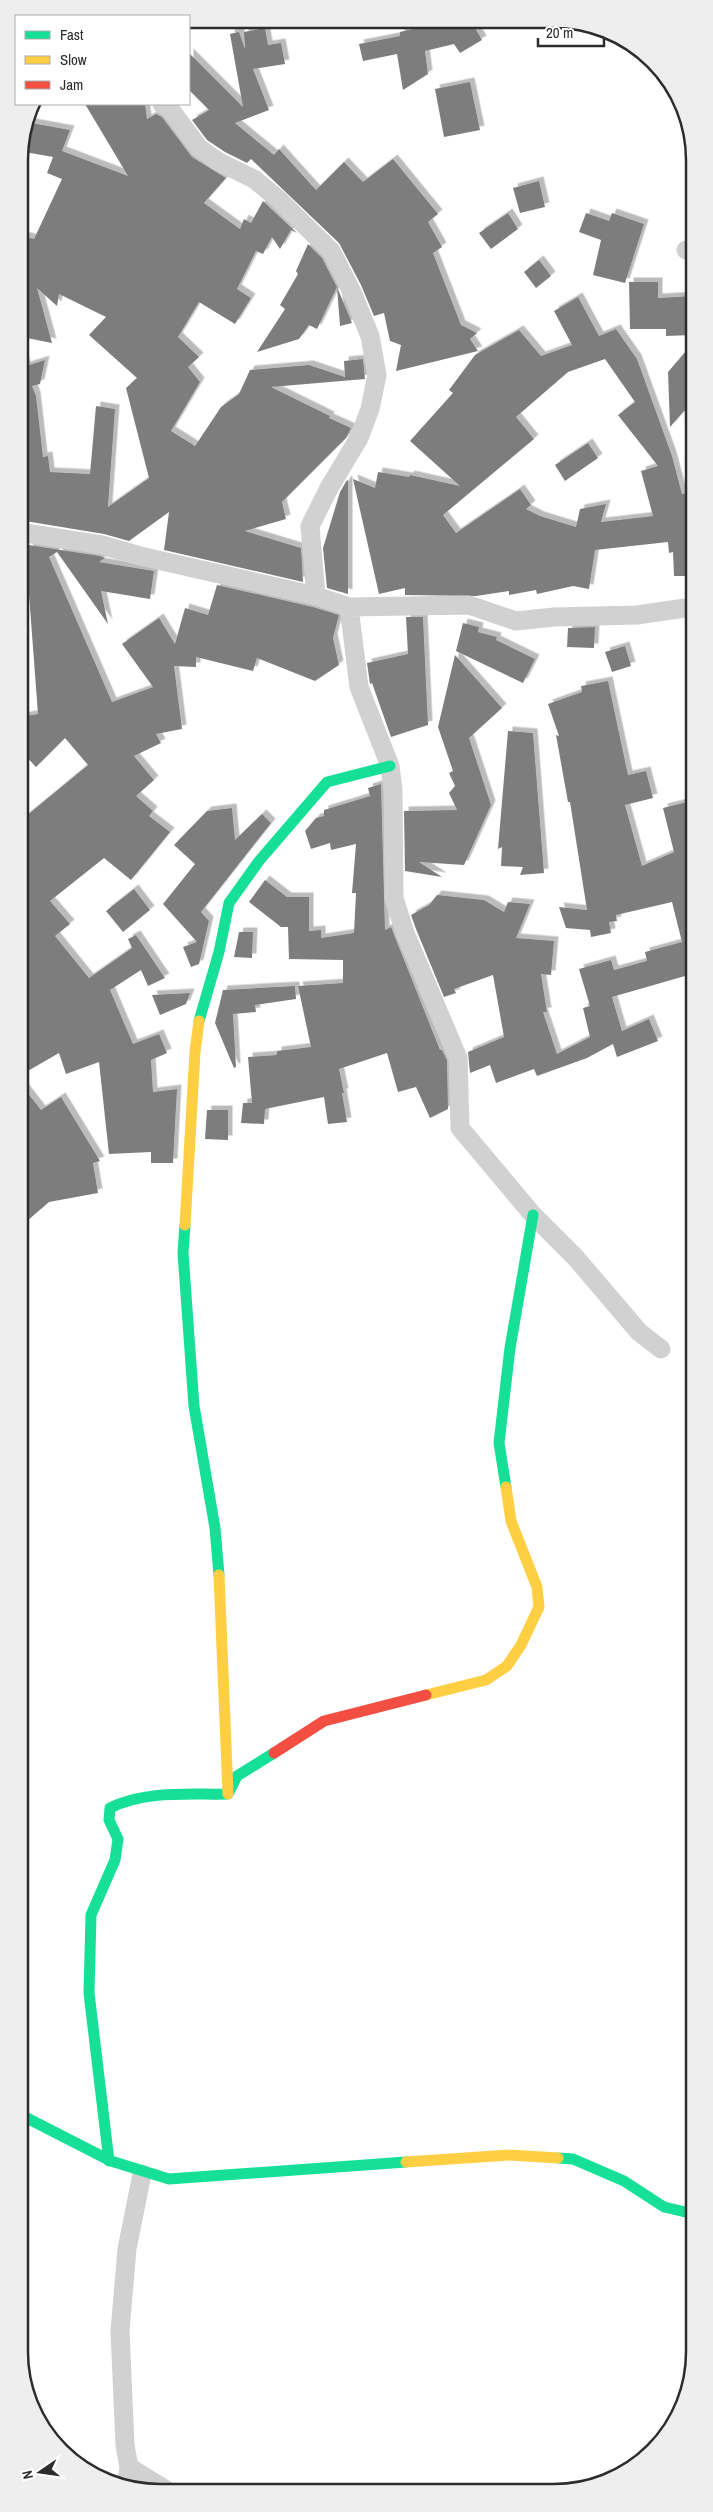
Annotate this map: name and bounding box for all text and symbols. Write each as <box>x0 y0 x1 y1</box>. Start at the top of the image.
legend <box>15 15 190 105</box>
scale bar <box>538 15 604 47</box>
text: 20 m <box>546 22 573 43</box>
text: Fast <box>60 24 84 45</box>
text: Slow <box>60 49 87 70</box>
text: Jam <box>60 74 83 95</box>
north arrow <box>15 2447 65 2497</box>
text: N <box>18 2469 37 2481</box>

